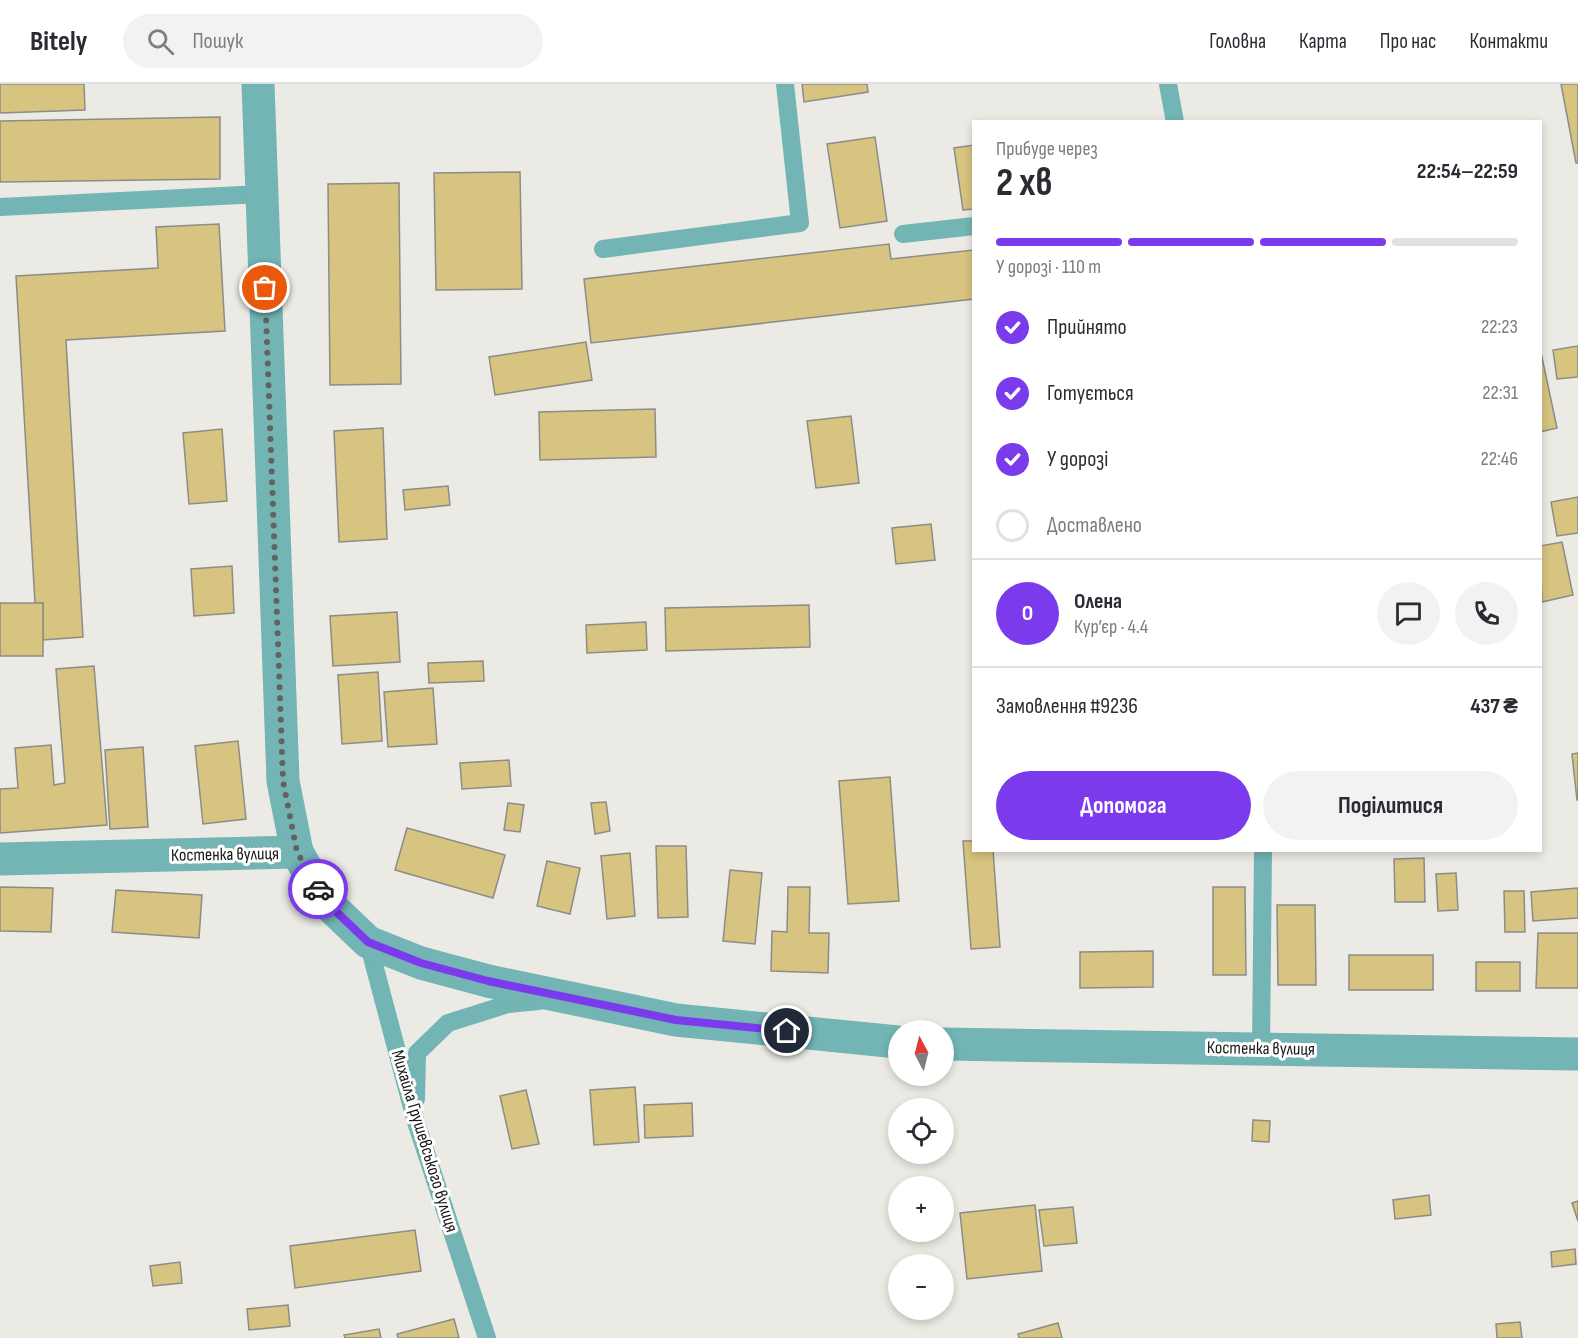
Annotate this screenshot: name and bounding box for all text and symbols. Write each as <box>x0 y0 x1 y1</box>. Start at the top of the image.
search box <box>123 14 543 68</box>
text: Bitely <box>30 25 87 58</box>
icon: search <box>144 25 177 58</box>
text: Пошук <box>192 28 243 55</box>
text: Головна <box>1209 29 1266 54</box>
text: Карта <box>1299 29 1347 54</box>
text: Про нас <box>1380 29 1436 54</box>
text: Контакти <box>1469 29 1548 54</box>
text: Прибуде через <box>996 137 1098 161</box>
text: 22:54–22:59 <box>1417 158 1518 185</box>
text: 2 хв <box>996 160 1052 207</box>
text: У дорозі · 110 m <box>996 255 1101 279</box>
pin <box>239 262 290 313</box>
icon: bag <box>248 271 281 304</box>
icon: check <box>996 311 1029 344</box>
text: Прийнято <box>1047 314 1127 341</box>
text: 22:23 <box>1481 315 1518 339</box>
icon: check <box>996 377 1029 410</box>
text: Готується <box>1047 380 1134 407</box>
text: 22:31 <box>1482 381 1518 405</box>
icon: check <box>996 443 1029 476</box>
text: У дорозі <box>1047 446 1108 473</box>
text: 22:46 <box>1481 447 1518 471</box>
text: Доставлено <box>1047 512 1142 539</box>
button: chat <box>1377 582 1440 645</box>
button: phone <box>1455 582 1518 645</box>
text: Олена <box>1074 588 1122 615</box>
text: О <box>1022 600 1033 627</box>
text: Кур’єр · 4.4 <box>1074 615 1148 639</box>
text: Замовлення #9236 <box>996 693 1138 720</box>
text: 437 ₴ <box>1470 693 1518 720</box>
button: Допомога <box>996 771 1251 840</box>
button: Поділитися <box>1263 771 1518 840</box>
street label: Костенка вулиця <box>171 843 279 866</box>
courier <box>288 859 348 919</box>
icon: car <box>302 873 335 906</box>
pin <box>761 1005 812 1056</box>
icon: home <box>770 1014 803 1047</box>
north arrow <box>888 1020 954 1086</box>
map controls <box>888 1020 954 1320</box>
street label: Костенка вулиця <box>1207 1037 1315 1060</box>
street label: Михайла Грушевського вулиця <box>387 1048 462 1235</box>
button: locate <box>888 1098 954 1164</box>
button: + <box>888 1176 954 1242</box>
button: − <box>888 1254 954 1320</box>

